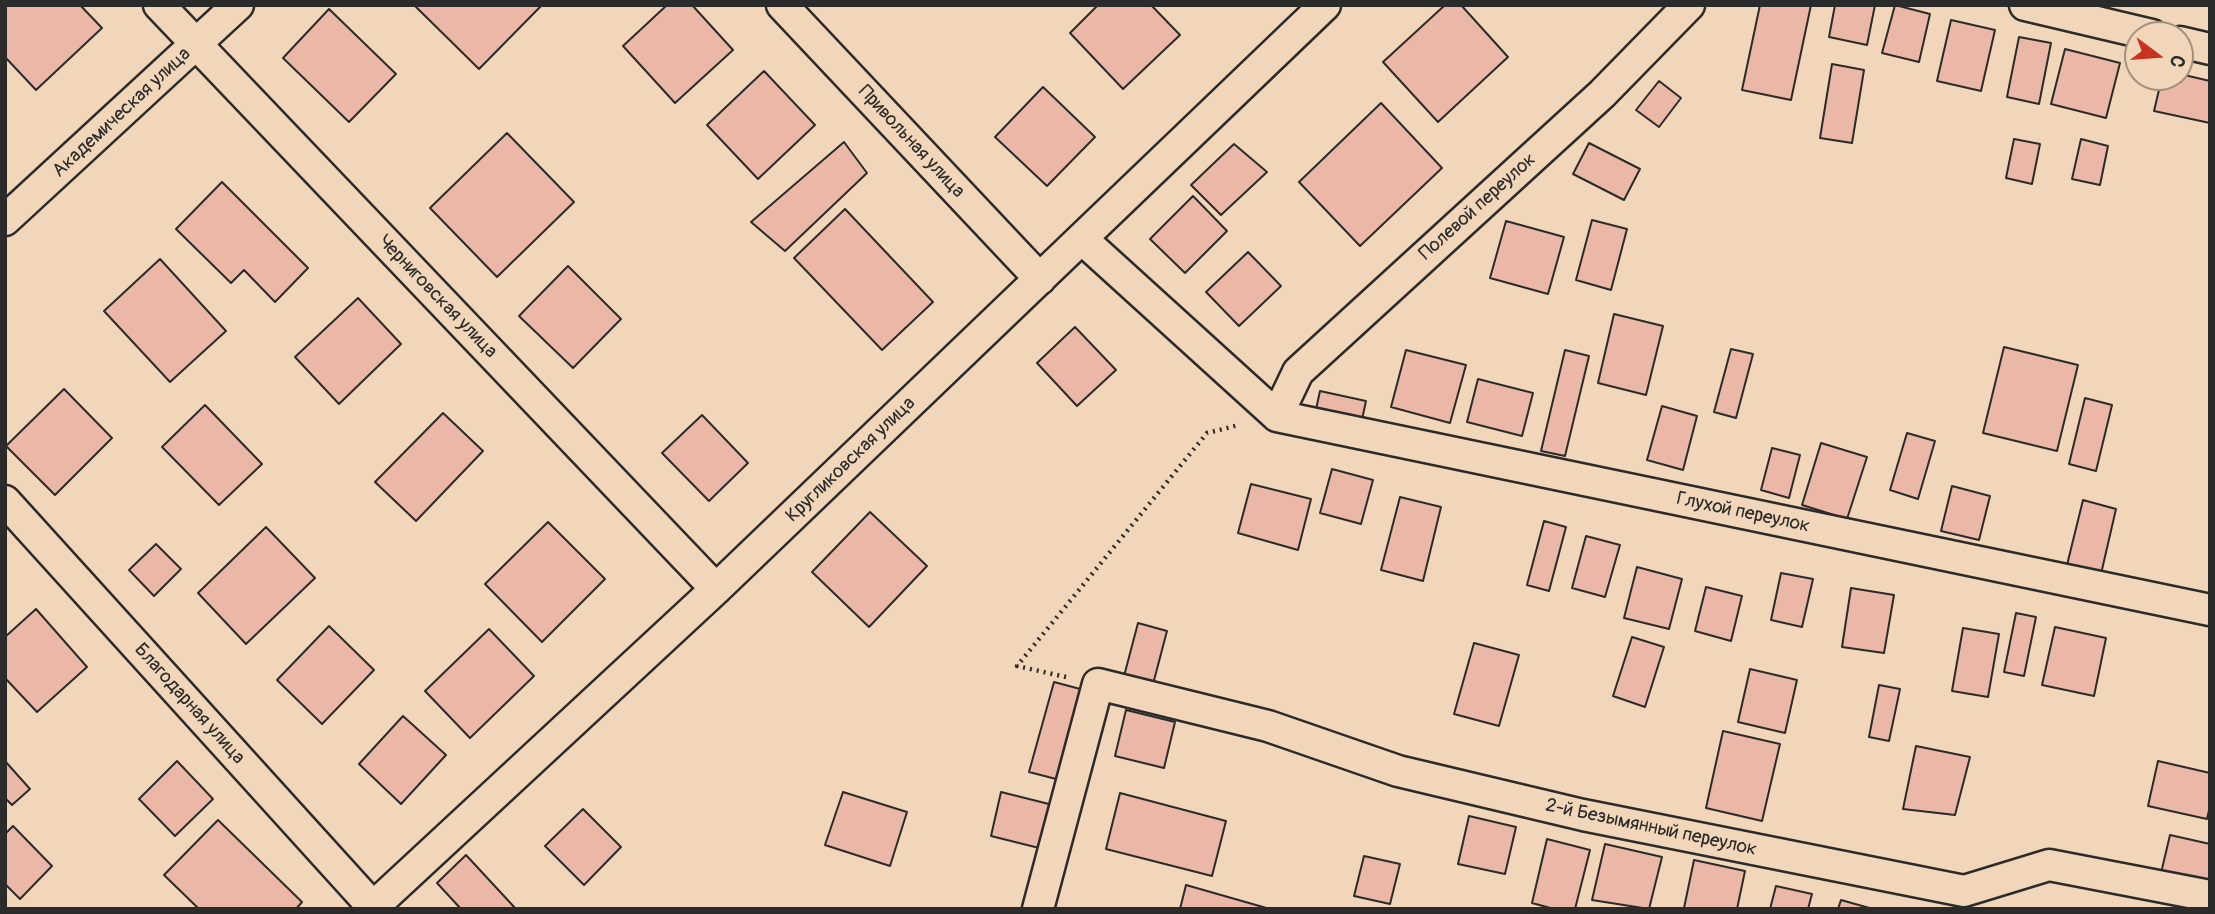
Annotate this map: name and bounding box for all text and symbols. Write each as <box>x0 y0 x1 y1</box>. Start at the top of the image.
north arrow <box>2124 21 2194 91</box>
street label: Академическая улица <box>48 43 196 183</box>
text: С <box>2164 52 2190 70</box>
street label: Привольная улица <box>853 81 969 203</box>
street label: Полевой переулок <box>1415 149 1541 265</box>
street label: Черниговская улица <box>372 231 502 363</box>
street label: Кругликовская улица <box>782 392 920 528</box>
street label: Глухой переулок <box>1674 488 1812 538</box>
street label: Благодарная улица <box>129 639 249 769</box>
street label: 2-й Безымянный переулок <box>1543 794 1759 862</box>

